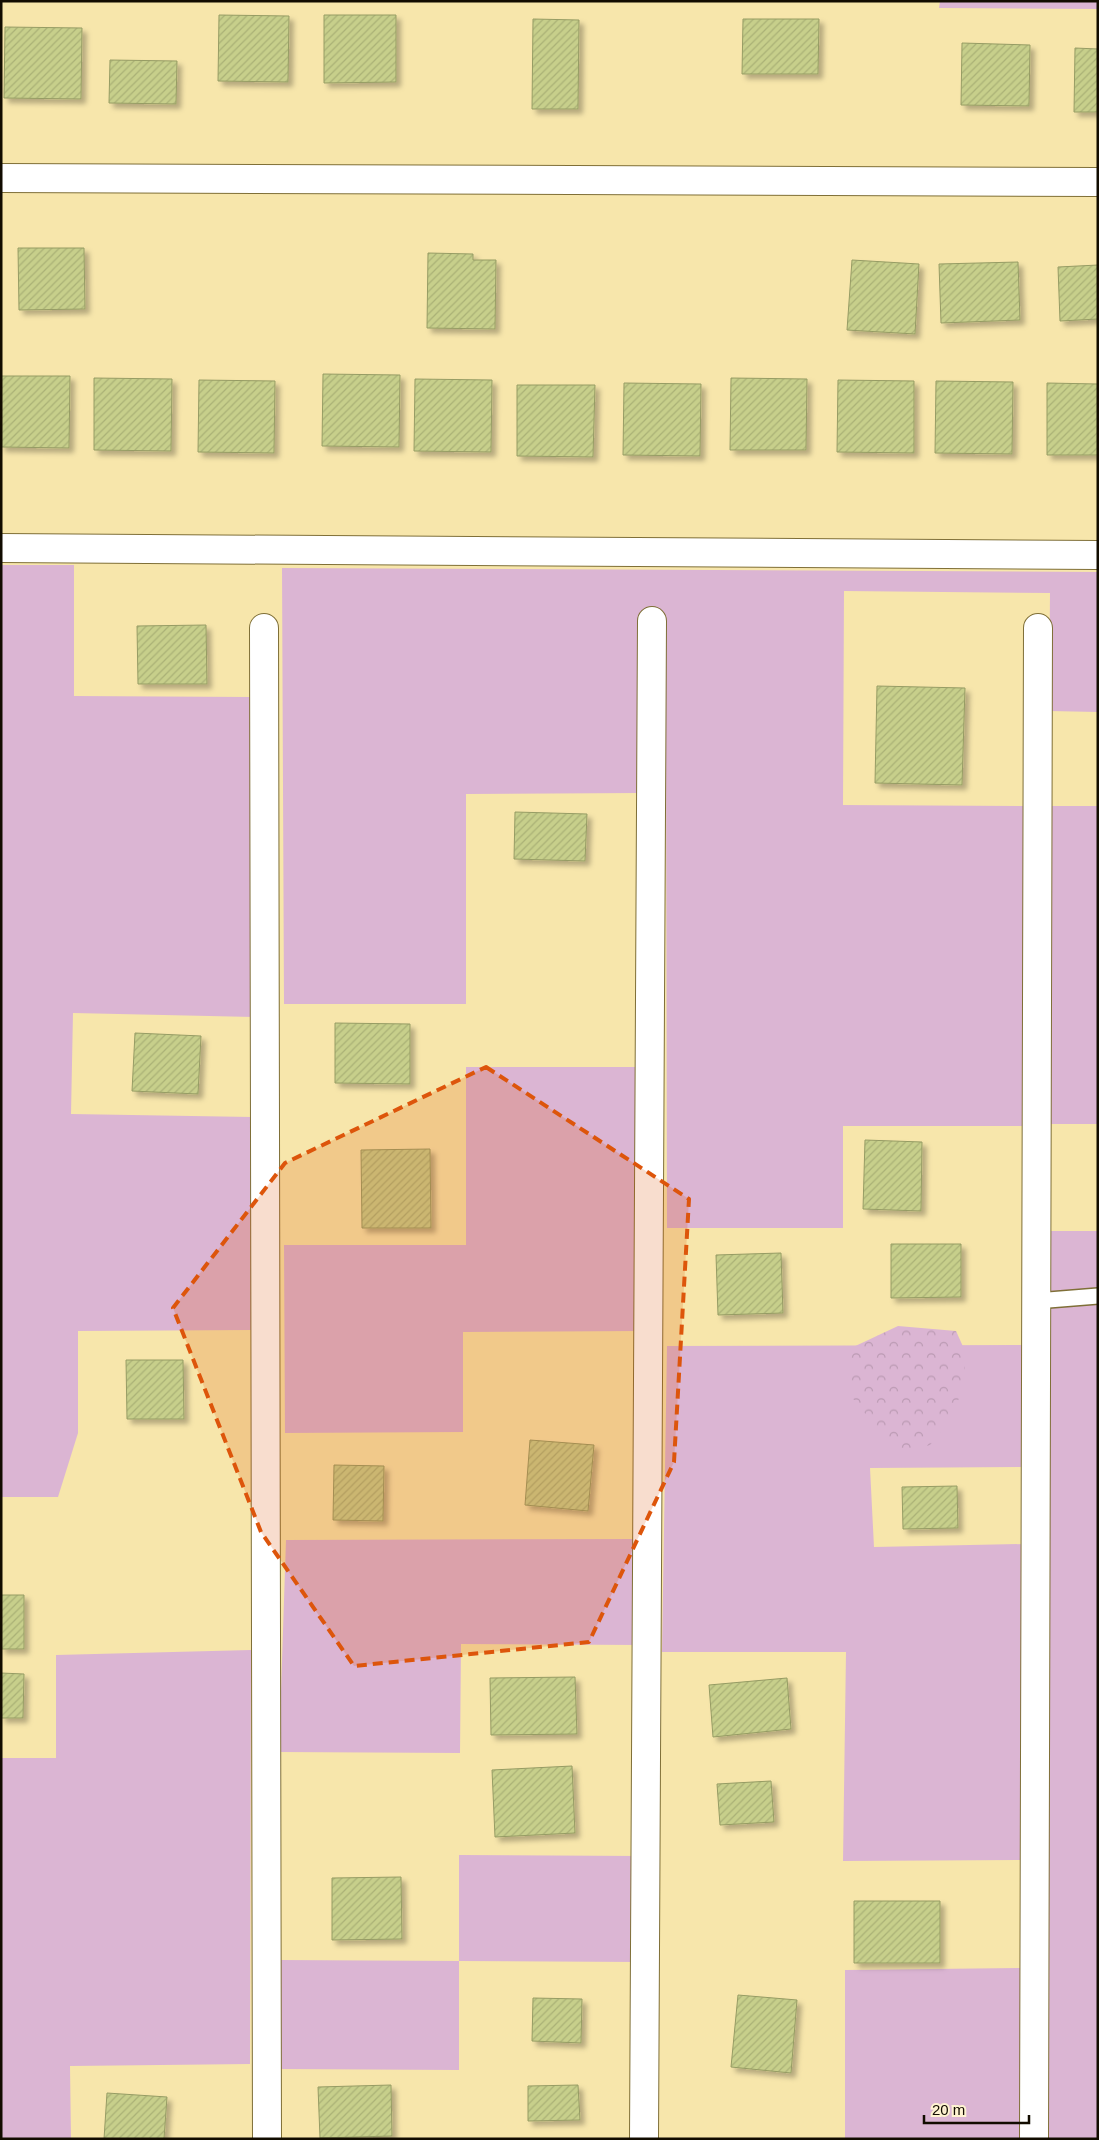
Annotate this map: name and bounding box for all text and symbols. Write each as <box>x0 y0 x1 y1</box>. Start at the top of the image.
scale bar <box>924 2092 1029 2124</box>
text: 20 m <box>932 2101 965 2118</box>

